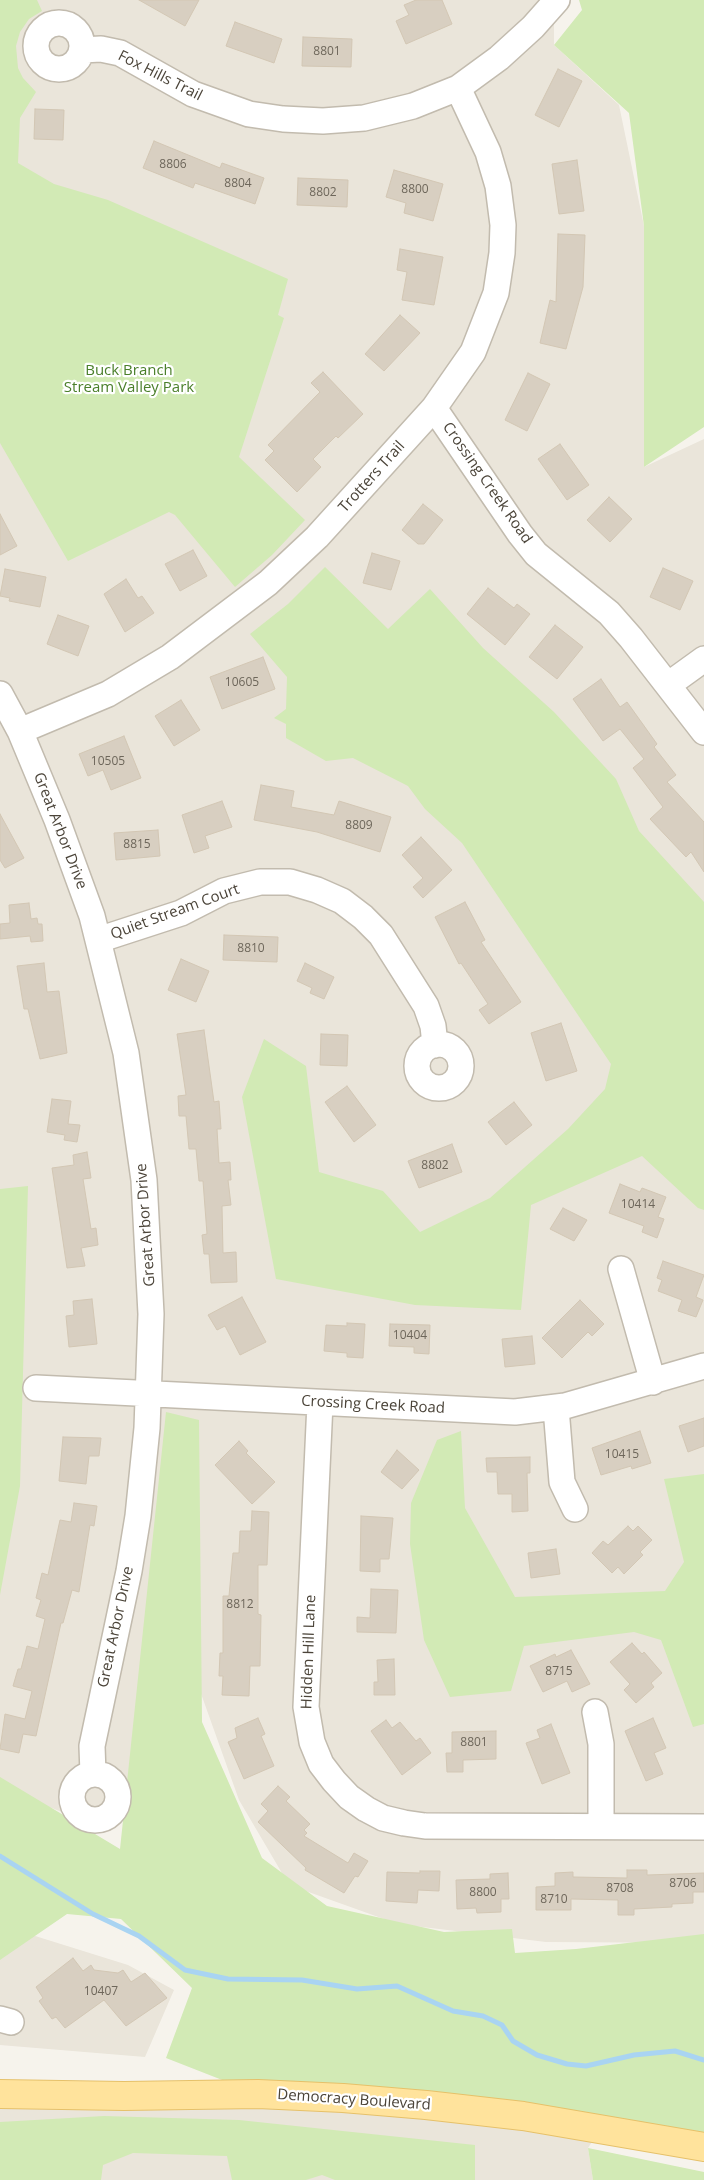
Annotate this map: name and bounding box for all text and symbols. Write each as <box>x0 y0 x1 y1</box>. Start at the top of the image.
house number: 8801 <box>313 45 341 59</box>
street label: Fox Hills Trail <box>115 47 205 105</box>
house number: 8806 <box>159 158 187 172</box>
house number: 8804 <box>224 177 252 191</box>
house number: 8800 <box>401 183 429 197</box>
house number: 8802 <box>309 186 337 200</box>
park label: Buck Branch Stream Valley Park <box>64 362 194 397</box>
street label: Crossing Creek Road <box>438 419 536 547</box>
street label: Trotters Trail <box>335 438 409 516</box>
house number: 10605 <box>225 676 259 690</box>
house number: 10505 <box>91 755 125 769</box>
street label: Great Arbor Drive <box>29 770 91 892</box>
house number: 8809 <box>345 819 373 833</box>
house number: 8815 <box>123 838 151 852</box>
street label: Quiet Stream Court <box>108 880 242 944</box>
house number: 8810 <box>237 942 265 956</box>
house number: 8802 <box>421 1159 449 1173</box>
street label: Great Arbor Drive <box>133 1163 159 1287</box>
house number: 10414 <box>621 1198 655 1212</box>
house number: 10404 <box>393 1329 427 1343</box>
street label: Crossing Creek Road <box>301 1392 445 1418</box>
house number: 10415 <box>605 1448 639 1462</box>
street label: Great Arbor Drive <box>94 1565 138 1689</box>
street label: Hidden Hill Lane <box>298 1594 320 1710</box>
house number: 8812 <box>226 1598 254 1612</box>
house number: 8715 <box>545 1665 573 1679</box>
house number: 8801 <box>460 1736 488 1750</box>
house number: 8706 <box>669 1877 697 1891</box>
house number: 8708 <box>606 1882 634 1896</box>
house number: 8800 <box>469 1886 497 1900</box>
house number: 8710 <box>540 1893 568 1907</box>
house number: 10407 <box>84 1985 118 1999</box>
street label: Democracy Boulevard <box>277 2086 431 2114</box>

